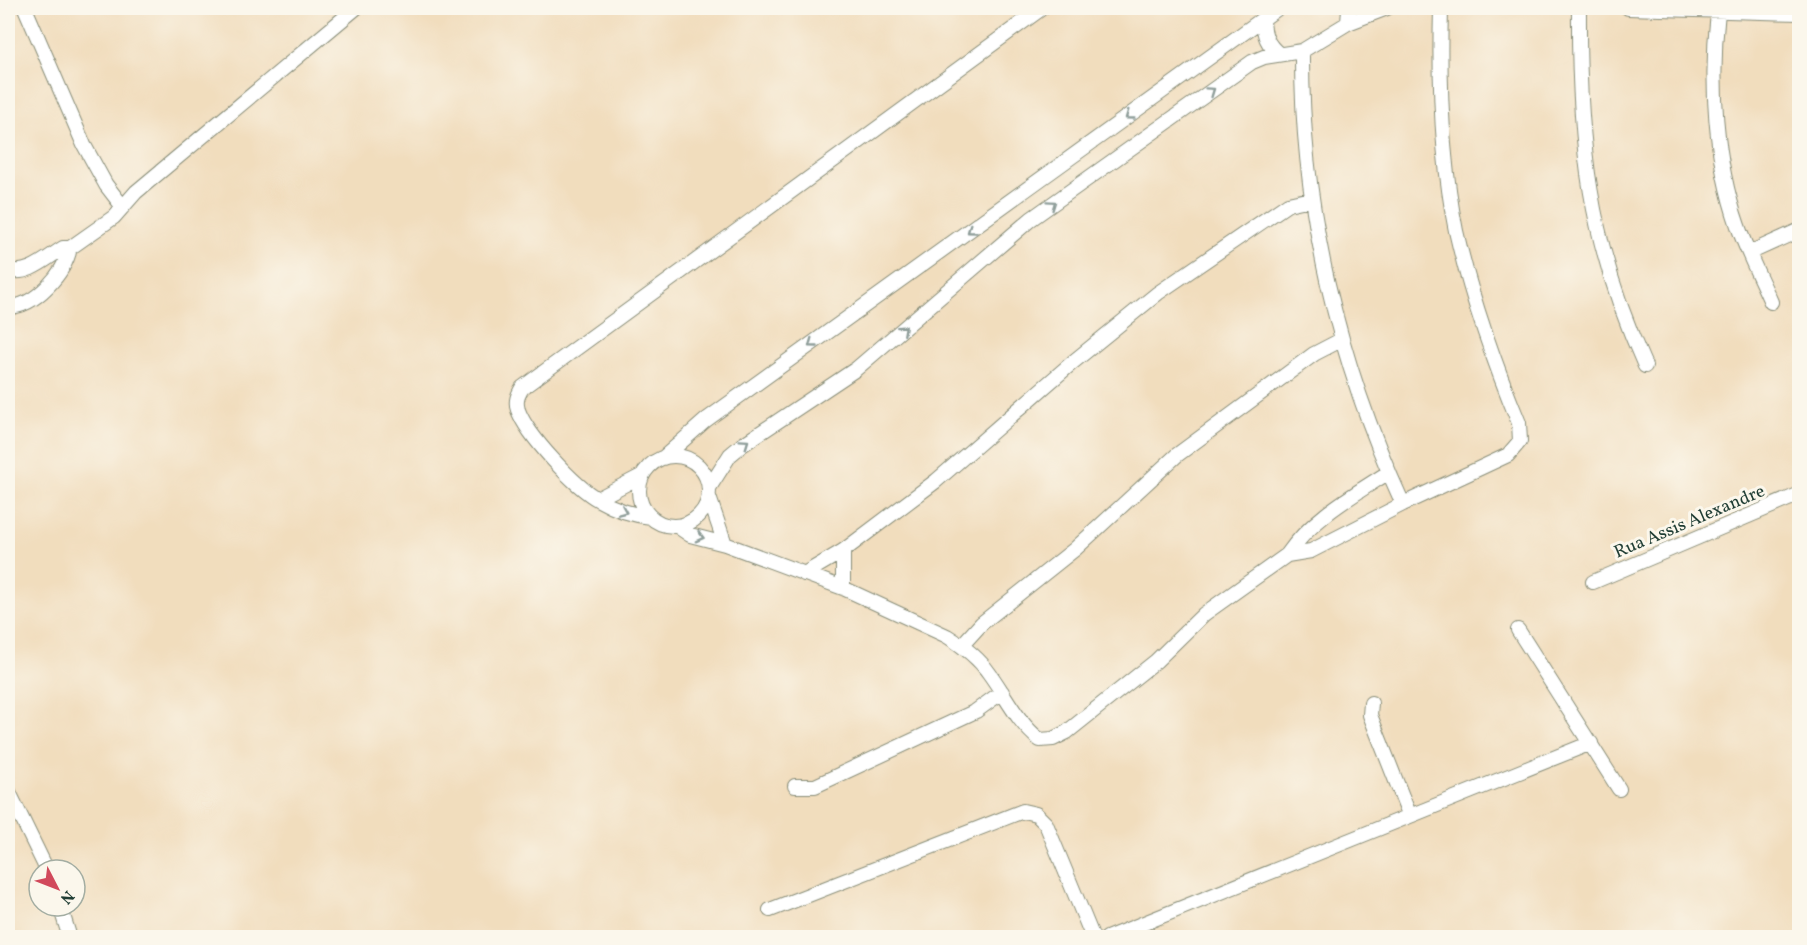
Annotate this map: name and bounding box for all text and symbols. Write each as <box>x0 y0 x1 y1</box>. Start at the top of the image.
one-way arrow <box>1204 87 1215 98</box>
one-way arrow <box>1125 109 1136 120</box>
one-way arrow <box>1045 200 1056 211</box>
one-way arrow <box>966 223 977 234</box>
one-way arrow <box>896 325 907 336</box>
one-way arrow <box>808 336 819 347</box>
one-way arrow <box>739 439 750 450</box>
street label: Rua Assis Alexandre <box>1610 479 1769 565</box>
one-way arrow <box>617 504 628 516</box>
one-way arrow <box>694 530 705 542</box>
north arrow <box>27 858 87 918</box>
text: N <box>54 885 79 909</box>

